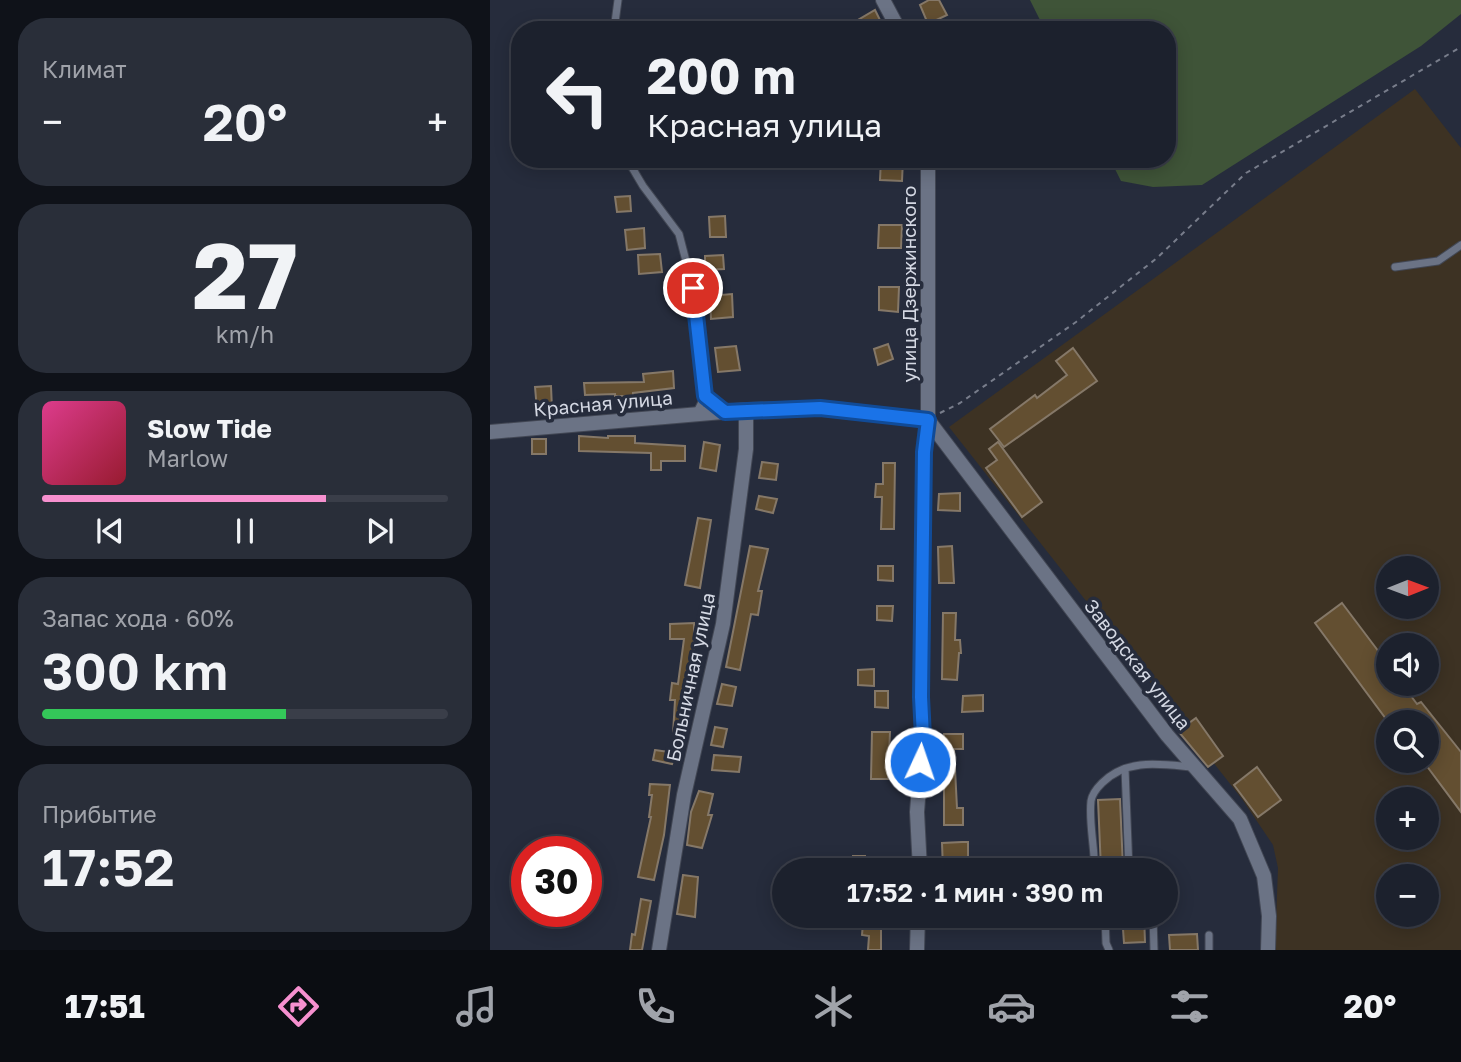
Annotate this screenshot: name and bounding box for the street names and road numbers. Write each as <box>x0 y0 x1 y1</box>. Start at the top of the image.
street label: улица Дзержинского <box>897 185 920 383</box>
street label: Красная улица <box>532 385 674 421</box>
street label: Больничная улица <box>661 590 719 764</box>
street label: Заводская улица <box>1080 594 1196 734</box>

